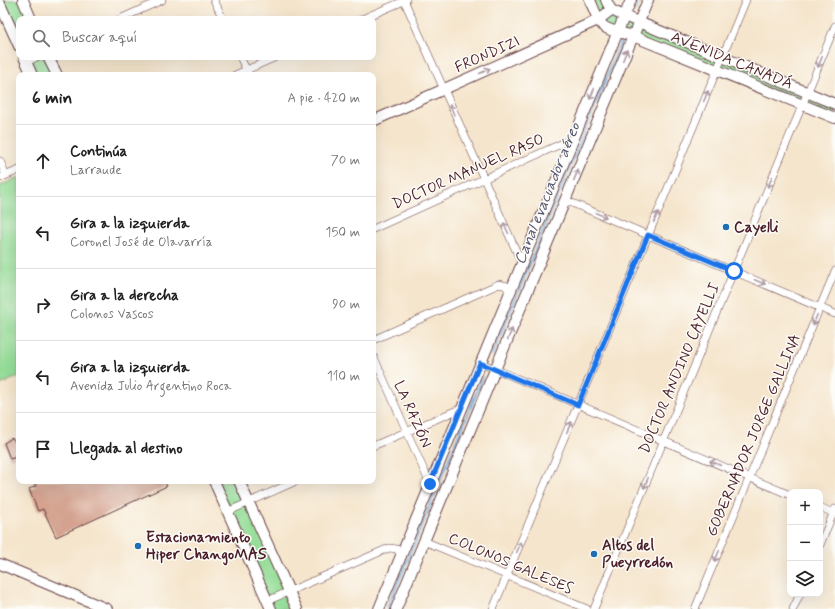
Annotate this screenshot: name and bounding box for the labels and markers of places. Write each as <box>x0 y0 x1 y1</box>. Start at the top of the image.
place label: Cayelli <box>734 218 779 238</box>
marker: Cayelli <box>721 222 731 232</box>
place label: Estacionamiento Hiper ChangoMAS <box>146 528 267 566</box>
place label: Altos del Pueyrredón <box>602 536 674 573</box>
marker: Estacionamiento Hiper ChangoMAS <box>133 541 143 551</box>
marker: Altos del Pueyrredón <box>589 549 599 559</box>

